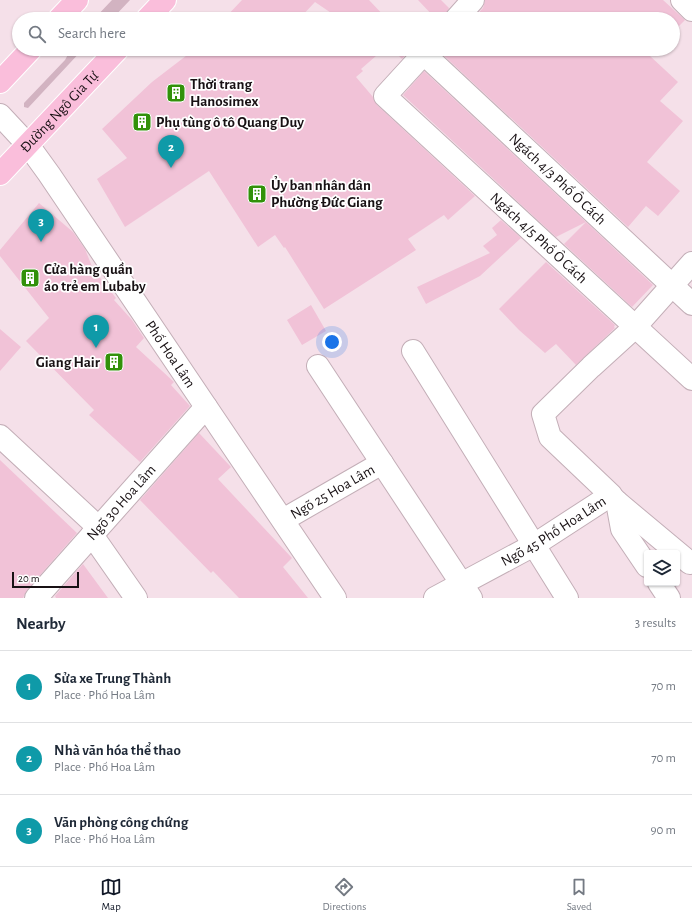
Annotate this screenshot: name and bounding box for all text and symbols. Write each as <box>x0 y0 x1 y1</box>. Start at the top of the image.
search box <box>12 12 680 56</box>
icon: search <box>26 23 48 45</box>
text: Search here <box>58 26 126 41</box>
street label: Đường Ngô Gia Tự <box>17 68 101 155</box>
place label: Thời trang Hanosimex <box>190 77 259 109</box>
building icon: Thời trang Hanosimex <box>165 82 187 104</box>
building icon: Phụ tùng ô tô Quang Duy <box>131 111 153 133</box>
place label: Phụ tùng ô tô Quang Duy <box>156 115 304 130</box>
street label: Ngách 4/3 Phố Ô Cách <box>507 130 609 227</box>
pin: 2 <box>158 135 184 168</box>
place label: Ủy ban nhân dân Phường Đức Giang <box>271 176 383 210</box>
building icon: Ủy ban nhân dân Phường Đức Giang <box>246 183 268 205</box>
street label: Ngách 4/5 Phố Ô Cách <box>487 190 590 286</box>
pin: 3 <box>28 209 54 242</box>
place label: Cửa hàng quần áo trẻ em Lubaby <box>44 262 146 294</box>
building icon: Cửa hàng quần áo trẻ em Lubaby <box>19 267 41 289</box>
pin: 1 <box>83 315 109 348</box>
street label: Phố Hoa Lâm <box>143 318 198 390</box>
your location <box>322 332 342 352</box>
building icon: Giang Hair <box>103 351 125 373</box>
place label: Giang Hair <box>36 355 101 370</box>
street label: Ngõ 25 Hoa Lâm <box>288 461 377 522</box>
street label: Ngõ 30 Hoa Lâm <box>84 462 158 543</box>
street label: Ngõ 45 Phố Hoa Lâm <box>498 493 608 569</box>
map controls <box>644 550 680 586</box>
button: layers <box>644 550 680 586</box>
scale bar <box>12 570 79 589</box>
text: 20 m <box>18 573 39 584</box>
text: Nearby <box>16 615 66 632</box>
text: 3 results <box>635 617 676 630</box>
text: Sửa xe Trung Thành <box>54 671 171 686</box>
text: 1 <box>27 680 31 693</box>
text: 70 m <box>651 680 676 693</box>
text: Place · Phố Hoa Lâm <box>54 689 155 702</box>
text: Nhà văn hóa thể thao <box>54 743 181 758</box>
text: 2 <box>26 752 32 765</box>
text: 70 m <box>651 752 676 765</box>
text: Place · Phố Hoa Lâm <box>54 761 155 774</box>
text: Văn phòng công chứng <box>54 815 188 830</box>
text: 3 <box>26 824 32 837</box>
text: 90 m <box>650 824 676 837</box>
text: Place · Phố Hoa Lâm <box>54 833 155 846</box>
tab: Map <box>100 876 122 913</box>
tab: Directions <box>322 876 366 913</box>
tab: Saved <box>567 876 592 913</box>

